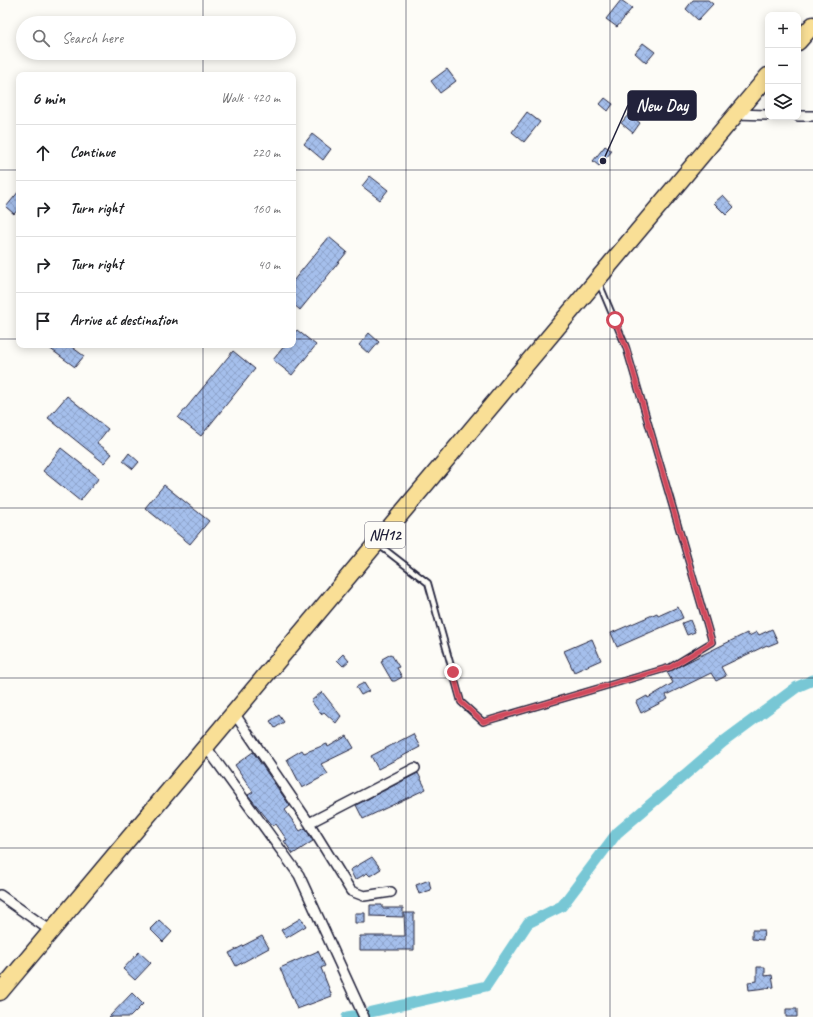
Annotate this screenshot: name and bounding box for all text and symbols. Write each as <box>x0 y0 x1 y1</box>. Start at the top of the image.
map controls <box>765 12 801 120</box>
button: + <box>765 12 801 48</box>
search box <box>16 16 296 60</box>
icon: search <box>30 27 52 49</box>
text: Search here <box>62 29 123 48</box>
button: − <box>765 48 801 84</box>
button: layers <box>765 84 801 120</box>
text: 6 min <box>32 88 65 109</box>
text: Walk · 420 m <box>221 90 280 106</box>
callout: New Day <box>628 91 696 120</box>
text: New Day <box>636 95 689 116</box>
icon: ahead <box>32 142 54 164</box>
text: Continue <box>70 143 115 162</box>
text: 220 m <box>252 145 280 161</box>
icon: right <box>32 198 54 220</box>
text: Turn right <box>70 199 123 218</box>
text: 160 m <box>252 201 280 217</box>
icon: right <box>32 254 54 276</box>
text: Turn right <box>70 255 123 274</box>
text: 40 m <box>258 257 280 273</box>
icon: arrive <box>32 310 54 332</box>
text: Arrive at destination <box>70 311 177 330</box>
route start <box>606 311 624 329</box>
road number: NH12 <box>365 522 405 548</box>
route end <box>444 663 462 681</box>

